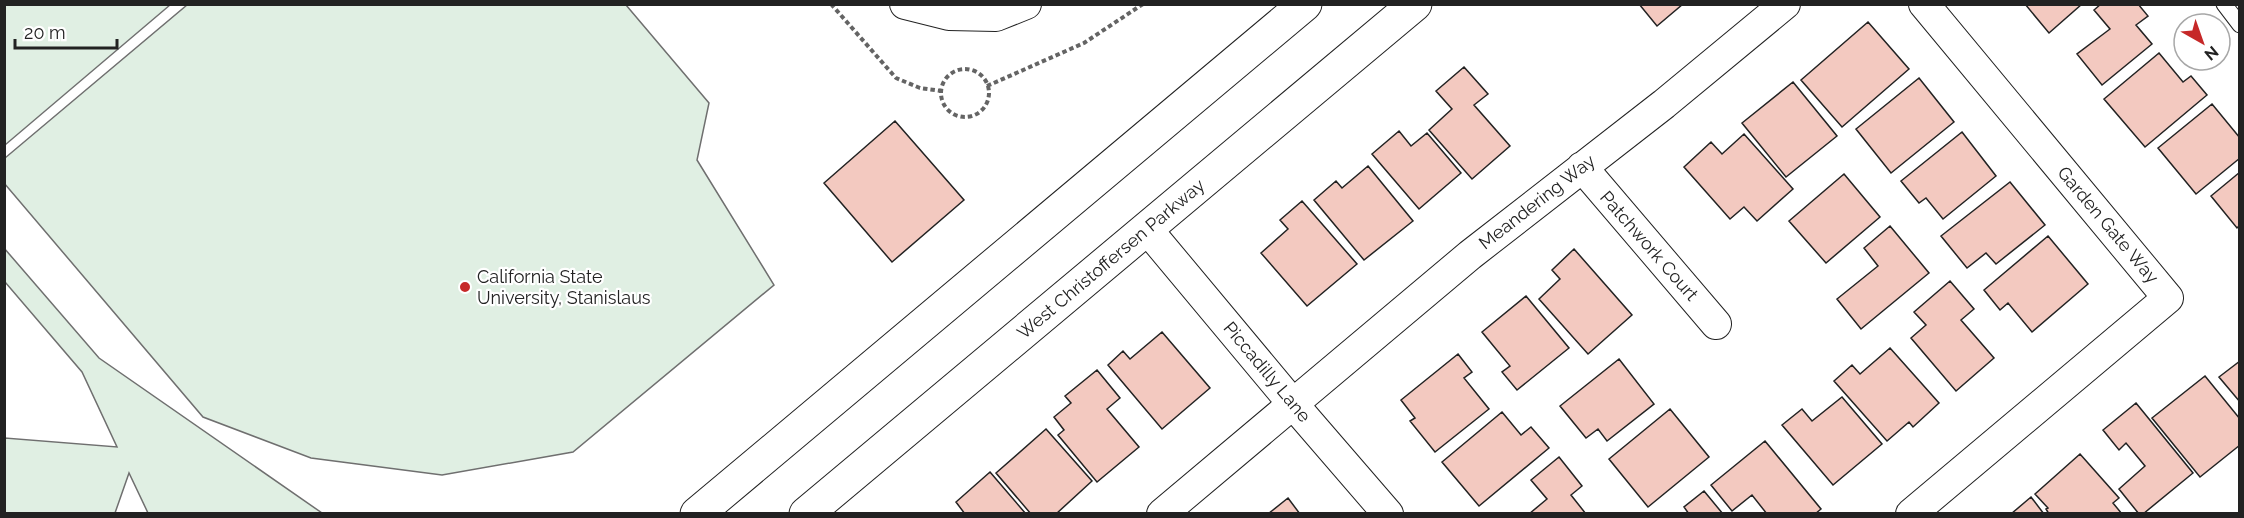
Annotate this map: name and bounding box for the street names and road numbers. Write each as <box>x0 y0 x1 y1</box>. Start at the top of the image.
street label: Meandering Way <box>1475 150 1599 253</box>
street label: Garden Gate Way <box>2053 162 2163 287</box>
street label: West Christoffersen Parkway <box>1013 174 1209 343</box>
street label: Patchwork Court <box>1596 187 1703 305</box>
street label: Piccadilly Lane <box>1219 317 1316 426</box>

